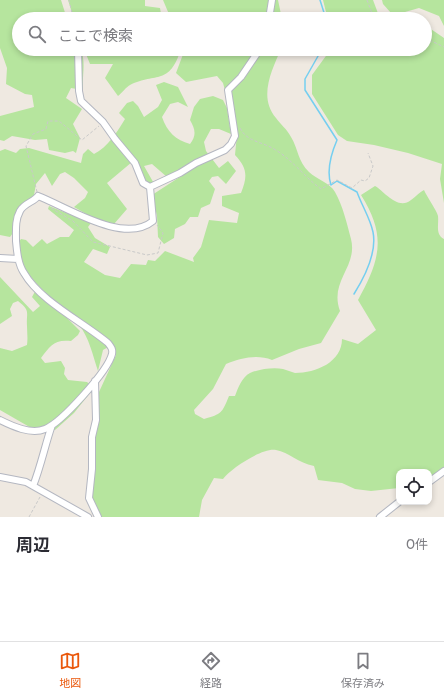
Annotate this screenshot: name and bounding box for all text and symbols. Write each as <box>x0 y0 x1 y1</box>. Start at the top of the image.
search box <box>12 12 432 56</box>
icon: search <box>26 23 48 45</box>
text: ここで検索 <box>58 27 133 45</box>
map controls <box>396 469 432 505</box>
button: locate <box>396 469 432 505</box>
text: 周辺 <box>16 535 50 555</box>
text: 0件 <box>406 536 428 552</box>
tab: 地図 <box>59 650 81 690</box>
tab: 経路 <box>200 650 222 690</box>
tab: 保存済み <box>341 650 385 690</box>

